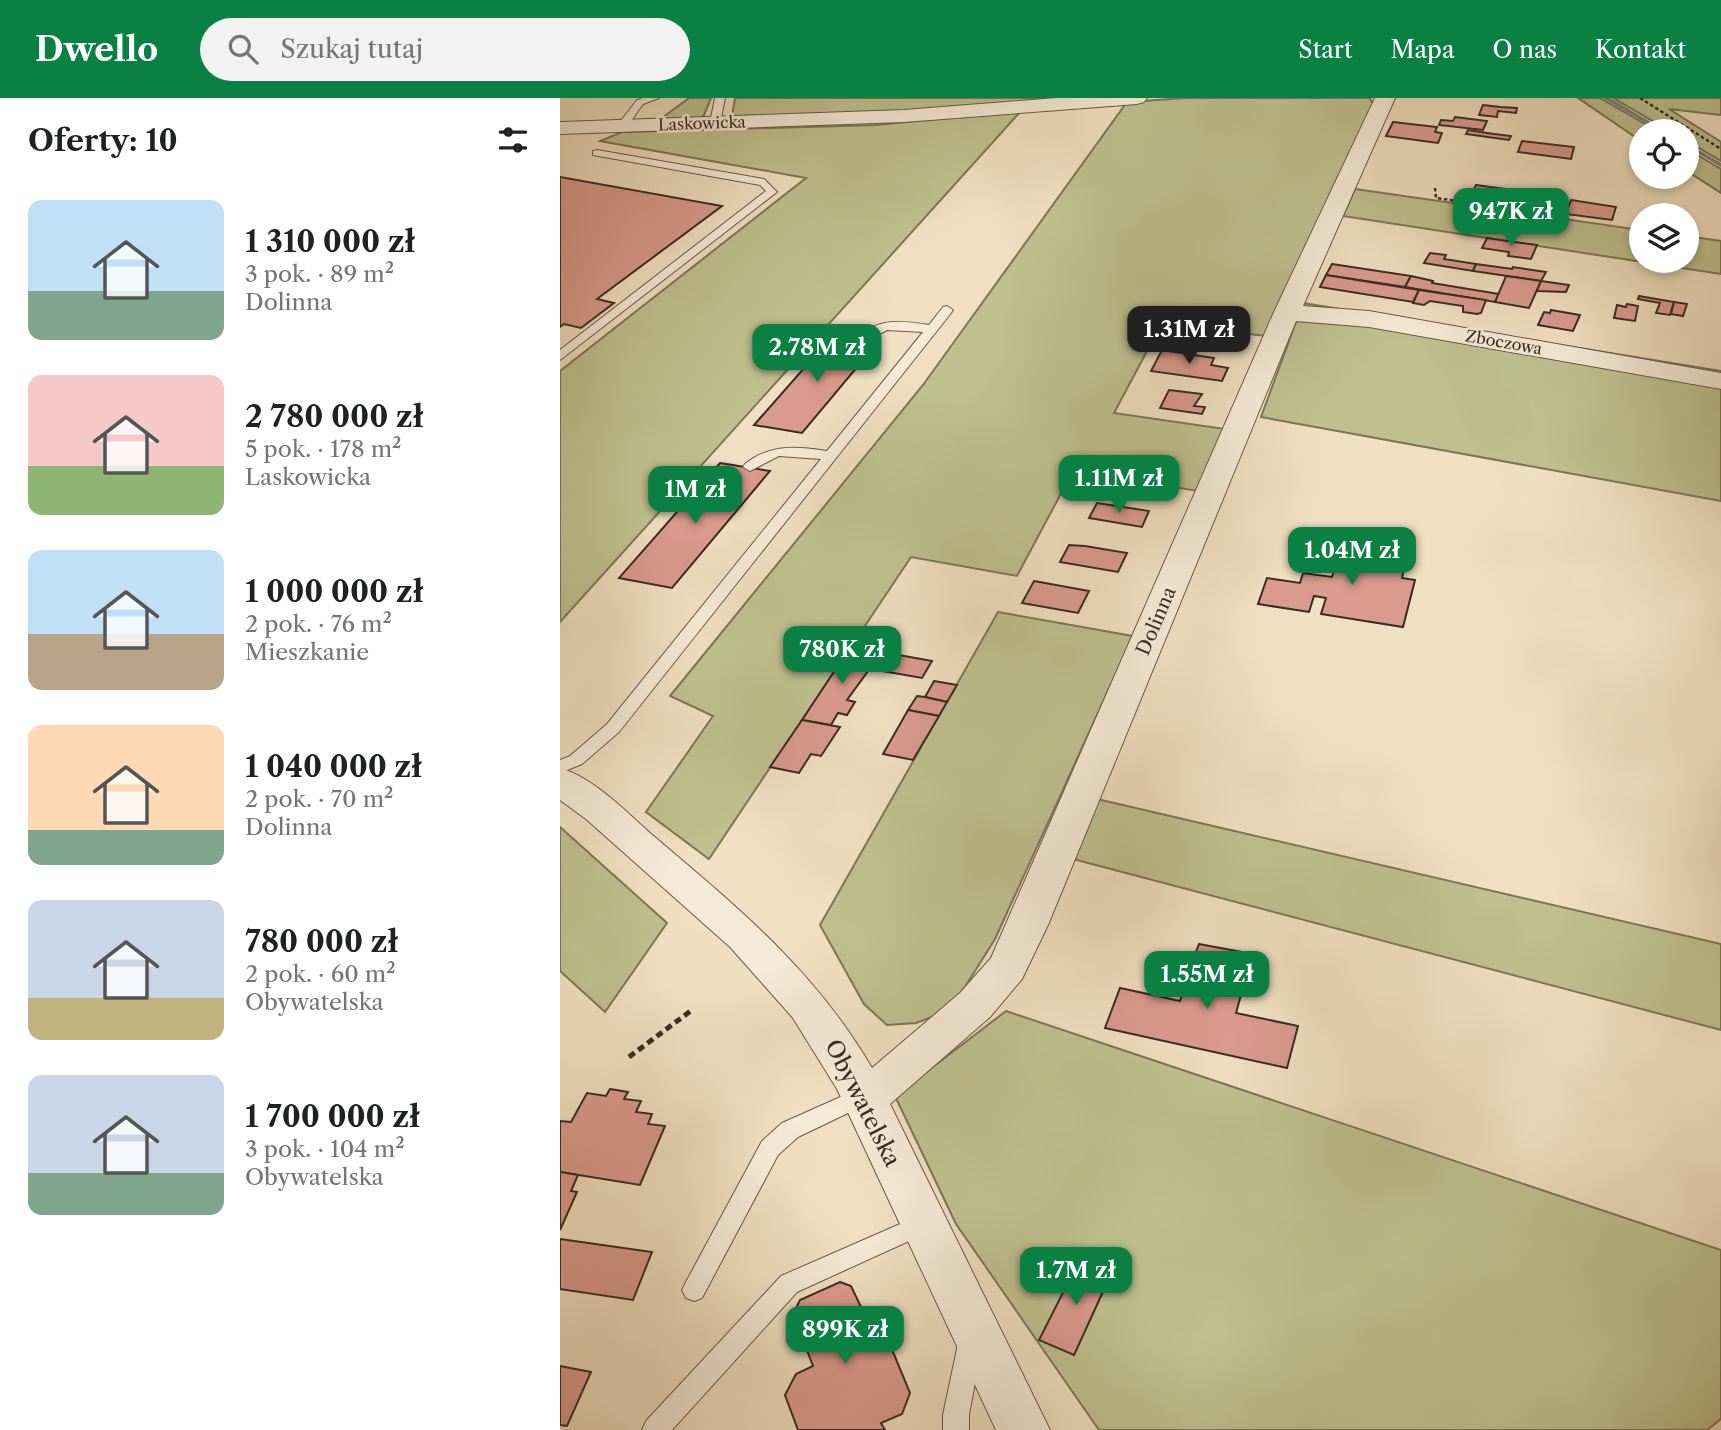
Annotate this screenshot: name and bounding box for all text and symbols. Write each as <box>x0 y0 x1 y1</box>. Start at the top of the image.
search box <box>200 18 690 81</box>
text: Dwello <box>35 29 158 70</box>
icon: search <box>224 30 262 68</box>
text: Szukaj tutaj <box>280 33 423 65</box>
text: Start <box>1298 35 1352 64</box>
text: Mapa <box>1390 35 1455 64</box>
text: O nas <box>1493 35 1557 64</box>
text: Kontakt <box>1595 35 1686 64</box>
street label: Laskowicka <box>658 111 747 135</box>
map controls <box>1629 119 1699 273</box>
button: locate <box>1629 119 1699 189</box>
icon: filters <box>494 121 532 159</box>
text: Oferty: 10 <box>28 122 178 159</box>
pin: 947K zł <box>1446 188 1576 248</box>
text: 947K zł <box>1469 197 1553 225</box>
button: layers <box>1629 203 1699 273</box>
text: 1 310 000 zł <box>245 223 415 260</box>
icon: home <box>84 228 168 312</box>
text: 3 pok. · 89 m² <box>245 260 394 288</box>
text: Dolinna <box>245 288 333 316</box>
pin: 1.31M zł <box>1117 306 1261 366</box>
text: 1.31M zł <box>1143 315 1235 343</box>
pin: 2.78M zł <box>745 324 889 384</box>
street label: Zboczowa <box>1464 325 1544 359</box>
text: 2.78M zł <box>768 333 866 361</box>
text: 2 780 000 zł <box>245 398 423 435</box>
icon: home <box>84 403 168 487</box>
text: 5 pok. · 178 m² <box>245 435 402 463</box>
pin: 1.11M zł <box>1047 456 1191 515</box>
text: Laskowicka <box>245 463 371 491</box>
text: 1.11M zł <box>1075 464 1163 492</box>
pin: 1M zł <box>646 466 744 526</box>
text: 1M zł <box>664 475 726 503</box>
pin: 1.04M zł <box>1280 528 1424 587</box>
text: 1.04M zł <box>1304 536 1400 564</box>
text: 1 000 000 zł <box>245 573 423 610</box>
icon: home <box>84 578 168 662</box>
street label: Dolinna <box>1131 583 1181 659</box>
text: 2 pok. · 76 m² <box>245 610 392 638</box>
pin: 780K zł <box>777 626 907 686</box>
text: 780K zł <box>799 635 885 663</box>
text: Mieszkanie <box>245 638 369 666</box>
text: 1 040 000 zł <box>245 748 422 785</box>
icon: home <box>84 753 168 837</box>
text: 2 pok. · 70 m² <box>245 785 394 813</box>
text: Dolinna <box>245 813 333 841</box>
text: 780 000 zł <box>245 923 398 960</box>
icon: home <box>84 928 168 1012</box>
pin: 1.55M zł <box>1135 951 1279 1011</box>
text: 2 pok. · 60 m² <box>245 960 396 988</box>
text: 1.55M zł <box>1160 960 1254 988</box>
text: Obywatelska <box>245 988 384 1016</box>
street label: Obywatelska <box>819 1035 907 1172</box>
text: 1 700 000 zł <box>245 1098 420 1135</box>
icon: home <box>84 1103 168 1187</box>
text: 3 pok. · 104 m² <box>245 1135 405 1163</box>
text: Obywatelska <box>245 1163 384 1191</box>
pin: 1.7M zł <box>1011 1248 1141 1307</box>
text: 1.7M zł <box>1036 1256 1116 1284</box>
pin: 899K zł <box>780 1306 910 1366</box>
text: 899K zł <box>802 1315 888 1343</box>

